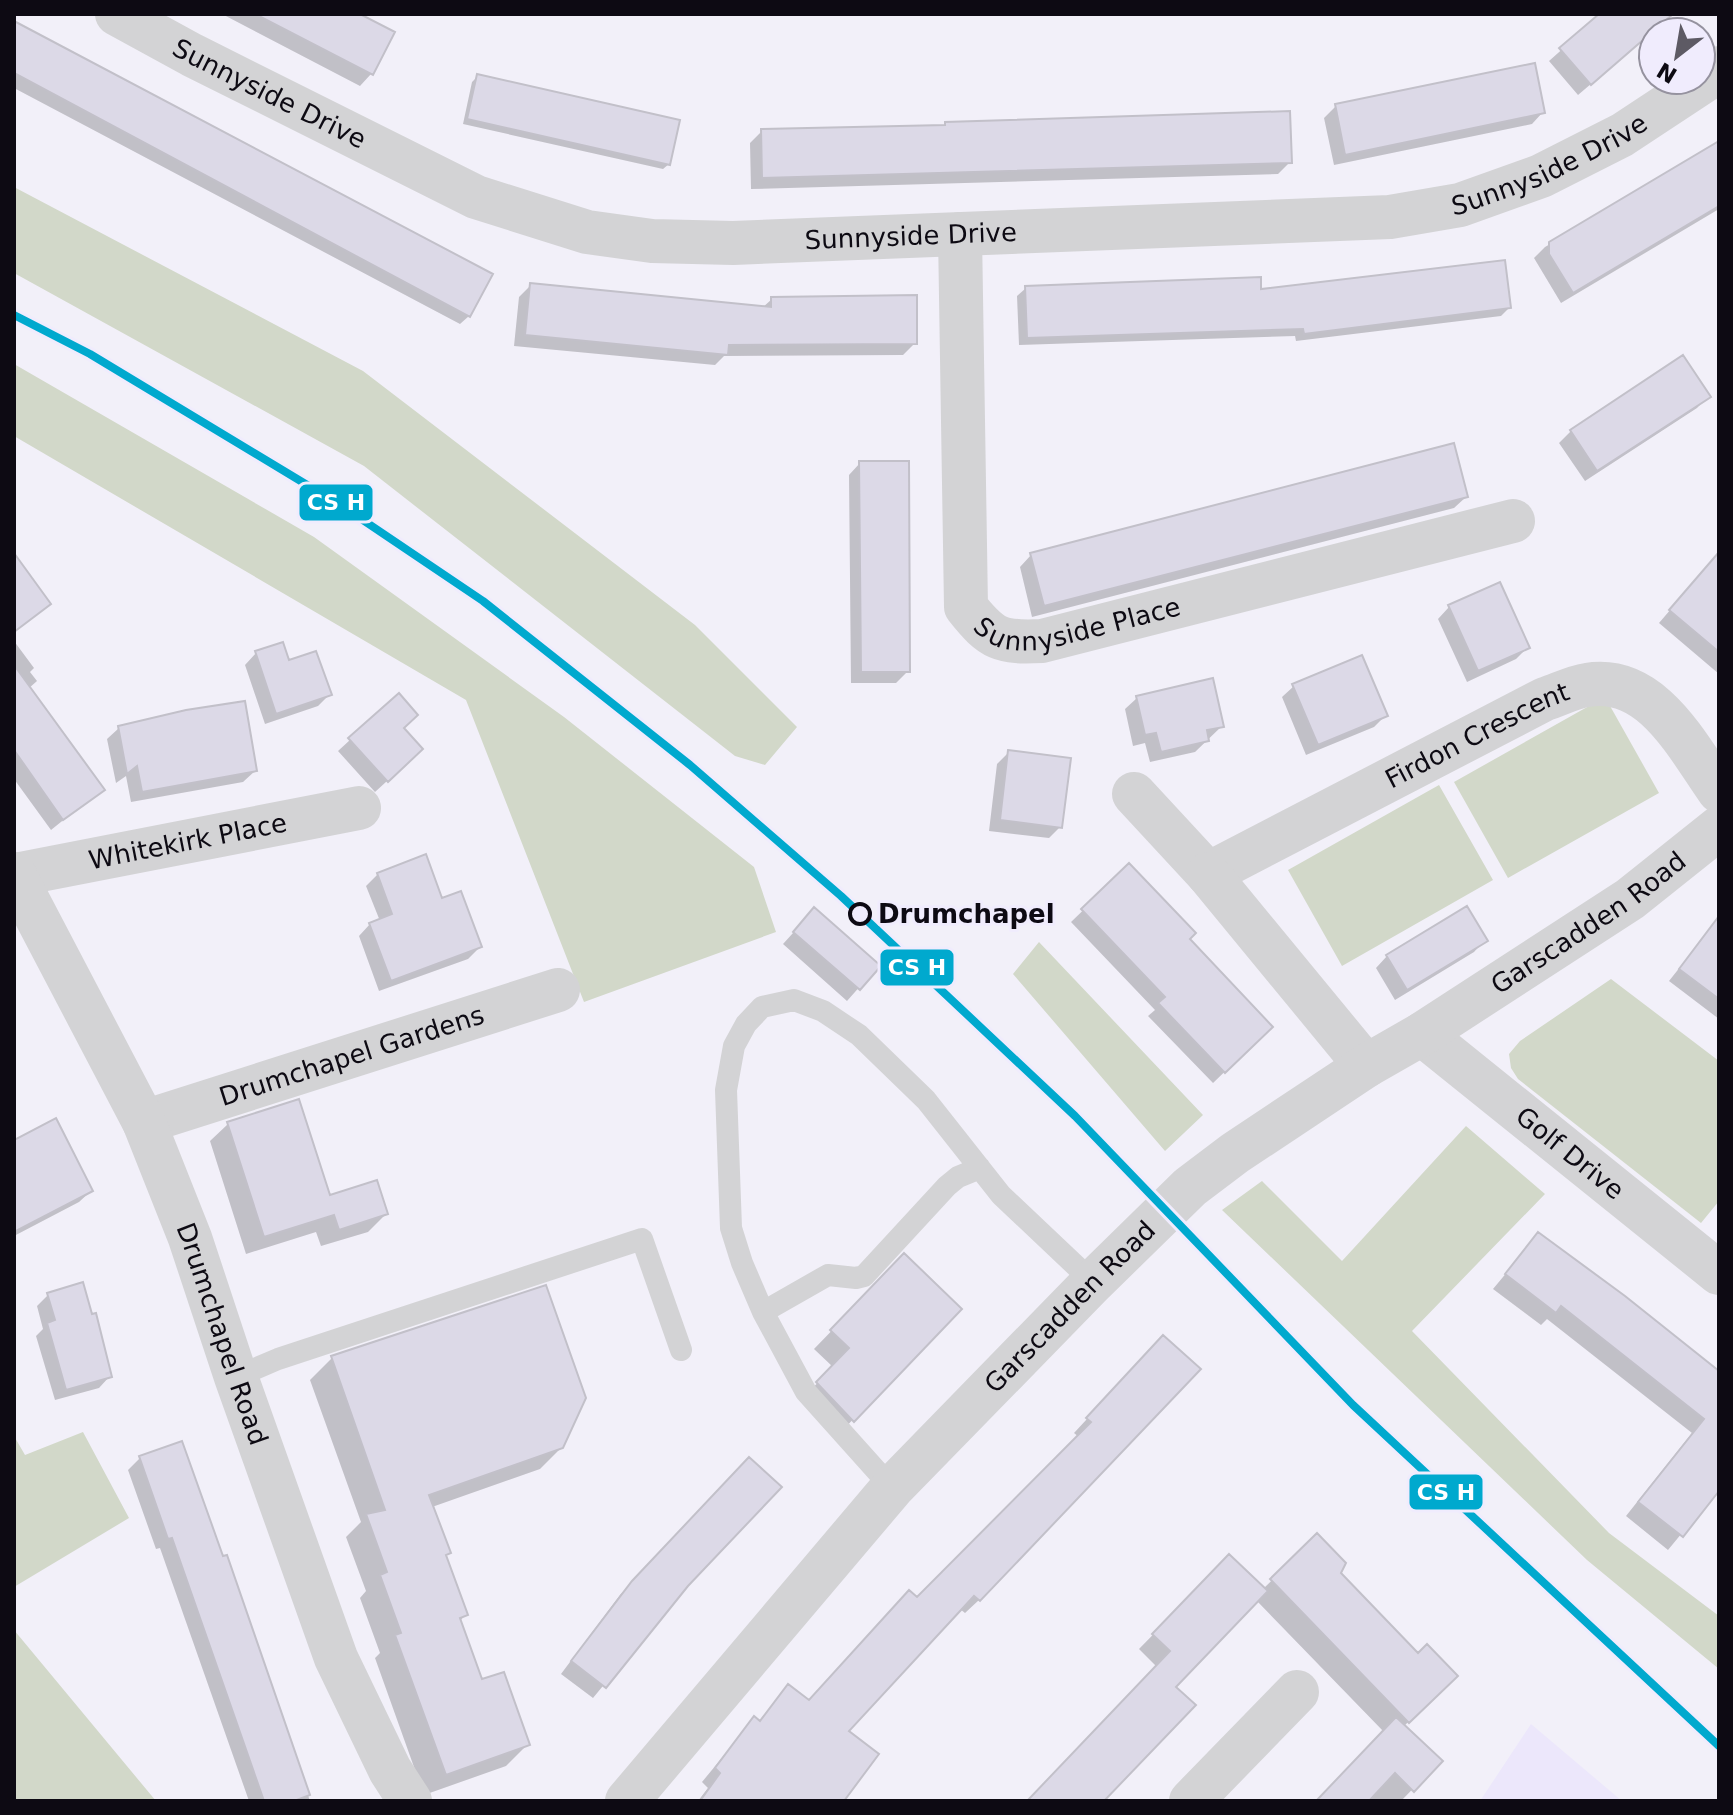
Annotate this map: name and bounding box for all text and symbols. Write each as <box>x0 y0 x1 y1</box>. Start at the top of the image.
north arrow <box>1637 16 1717 96</box>
street label: Sunnyside Drive <box>168 32 371 155</box>
text: N <box>1653 57 1681 88</box>
street label: Sunnyside Drive <box>1449 108 1653 221</box>
street label: Sunnyside Drive <box>804 217 1017 255</box>
line badge: CS H <box>298 483 374 522</box>
text: CS H <box>307 490 365 515</box>
street label: Sunnyside Place <box>968 591 1184 657</box>
street label: Firdon Crescent <box>1380 676 1573 794</box>
street label: Whitekirk Place <box>86 807 289 875</box>
street label: Garscadden Road <box>1485 845 1692 1000</box>
place label: Drumchapel <box>878 899 1055 929</box>
marker: Drumchapel <box>849 903 871 925</box>
line badge: CS H <box>879 948 955 987</box>
text: CS H <box>888 955 946 980</box>
street label: Drumchapel Gardens <box>216 1000 488 1112</box>
street label: Golf Drive <box>1510 1101 1630 1206</box>
street label: Garscadden Road <box>978 1215 1161 1399</box>
street label: Drumchapel Road <box>170 1218 274 1449</box>
line badge: CS H <box>1408 1473 1484 1511</box>
text: CS H <box>1417 1480 1475 1505</box>

